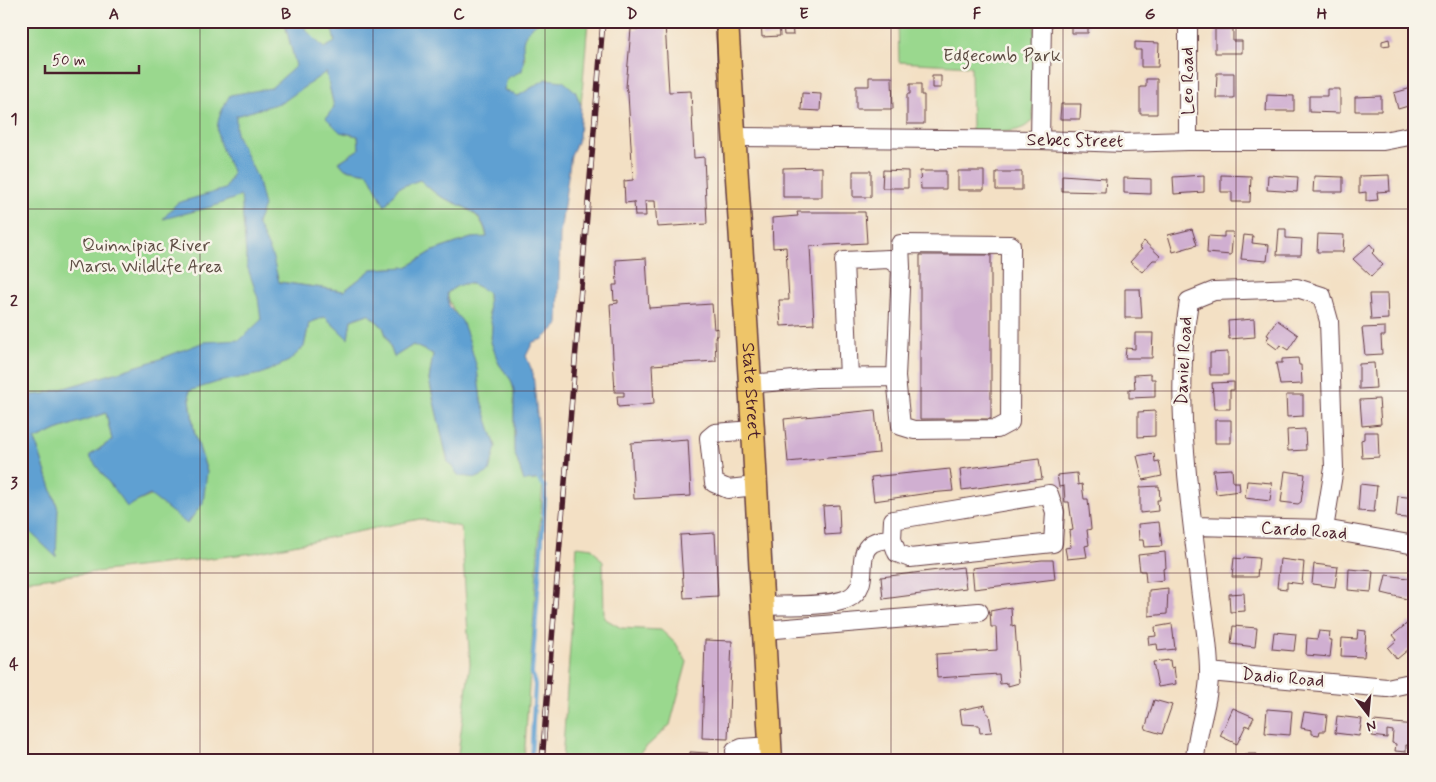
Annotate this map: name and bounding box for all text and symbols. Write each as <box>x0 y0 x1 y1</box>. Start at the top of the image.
text: A <box>109 4 119 25</box>
text: B <box>281 4 291 25</box>
text: C <box>453 4 465 25</box>
text: D <box>626 4 638 25</box>
text: E <box>799 4 809 25</box>
text: F <box>973 4 982 25</box>
text: G <box>1145 4 1156 25</box>
text: H <box>1317 4 1328 25</box>
scale bar <box>45 42 139 74</box>
park label: Edgecomb Park <box>943 44 1061 70</box>
street label: Leo Road <box>1176 47 1200 115</box>
text: 50 m <box>52 51 86 71</box>
text: 1 <box>10 109 18 130</box>
street label: Sebec Street <box>1026 128 1124 154</box>
park label: Quinnipiac River Marsh Wildlife Area <box>69 234 223 279</box>
text: 2 <box>10 291 18 312</box>
street label: Daniel Road <box>1170 316 1198 406</box>
street label: State Street <box>735 342 766 441</box>
text: 3 <box>10 473 18 494</box>
street label: Cardo Road <box>1260 516 1348 546</box>
text: 4 <box>9 654 19 675</box>
street label: Dadio Road <box>1241 662 1325 694</box>
north arrow <box>1344 690 1394 740</box>
text: N <box>1364 716 1378 735</box>

